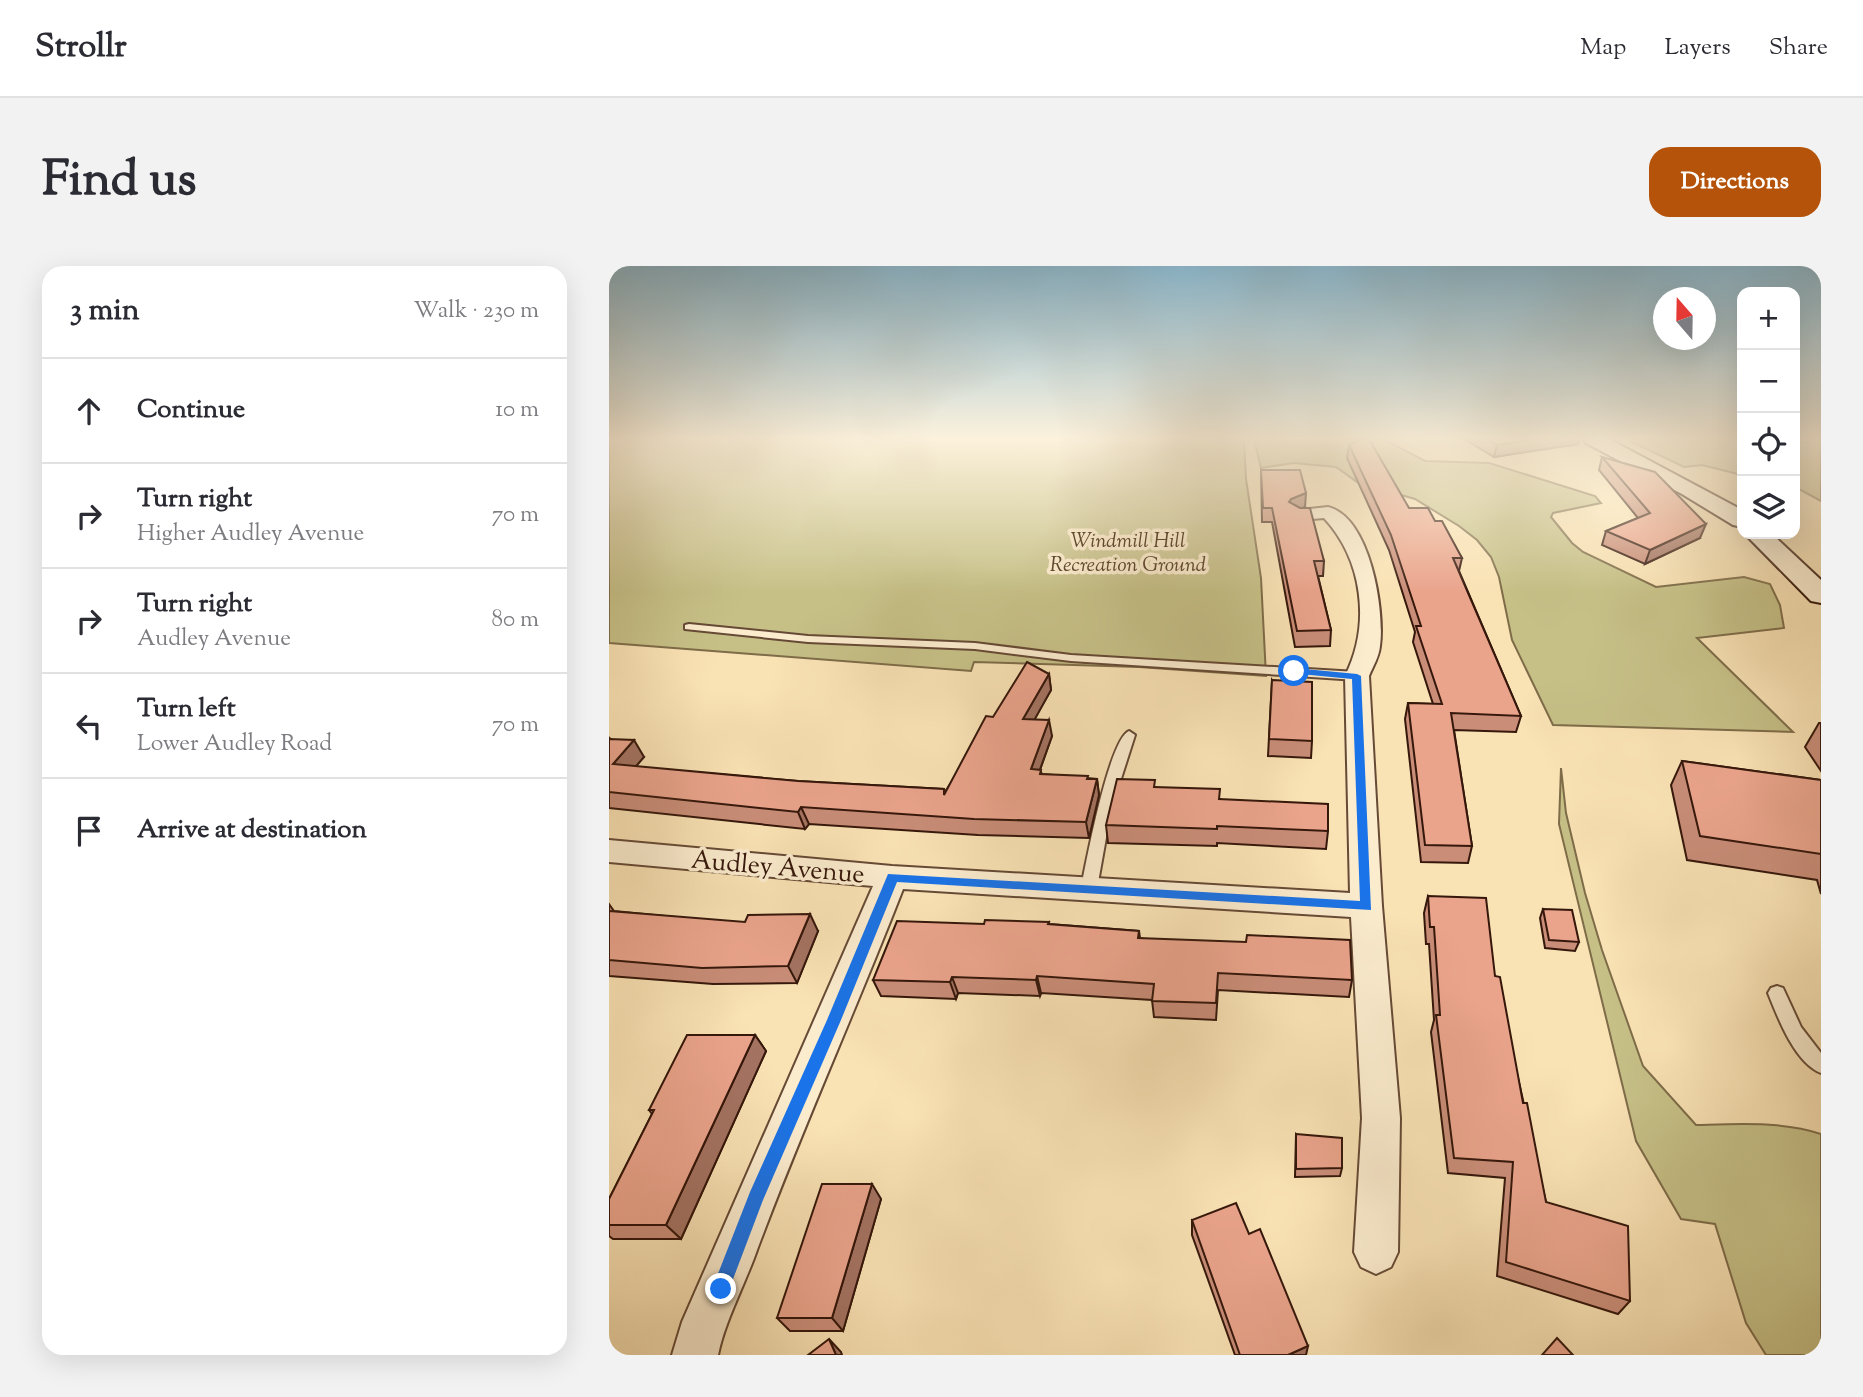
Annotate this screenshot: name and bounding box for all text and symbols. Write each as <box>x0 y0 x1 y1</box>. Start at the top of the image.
text: Strollr <box>35 24 127 72</box>
text: Map <box>1580 31 1626 65</box>
text: Layers <box>1664 31 1731 65</box>
text: Share <box>1769 31 1828 65</box>
text: Find us <box>42 147 196 217</box>
button: Directions <box>1649 147 1821 217</box>
north arrow <box>1653 287 1716 350</box>
map controls <box>1737 287 1800 539</box>
button: + <box>1737 287 1800 350</box>
text: 3 min <box>70 290 140 333</box>
text: Walk · 230 m <box>413 295 539 328</box>
button: − <box>1737 350 1800 413</box>
icon: ahead <box>70 392 108 430</box>
text: Continue <box>137 392 245 429</box>
text: 10 m <box>495 394 539 427</box>
button: locate <box>1737 413 1800 476</box>
button: layers <box>1737 476 1800 539</box>
text: Turn right <box>137 481 252 518</box>
icon: right <box>70 497 108 535</box>
text: 70 m <box>492 499 539 532</box>
text: Higher Audley Avenue <box>137 518 364 551</box>
park label: Windmill Hill Recreation Ground <box>1050 527 1207 581</box>
text: Turn right <box>137 586 252 623</box>
icon: right <box>70 602 108 640</box>
text: 80 m <box>491 604 539 637</box>
text: Audley Avenue <box>137 623 291 656</box>
route start <box>1278 655 1309 686</box>
text: Turn left <box>137 691 236 728</box>
icon: left <box>70 707 108 745</box>
text: 70 m <box>492 709 539 742</box>
text: Lower Audley Road <box>137 728 332 761</box>
icon: arrive <box>70 812 108 850</box>
text: Arrive at destination <box>137 812 367 849</box>
street label: Audley Avenue <box>690 842 866 895</box>
route end <box>705 1273 736 1304</box>

